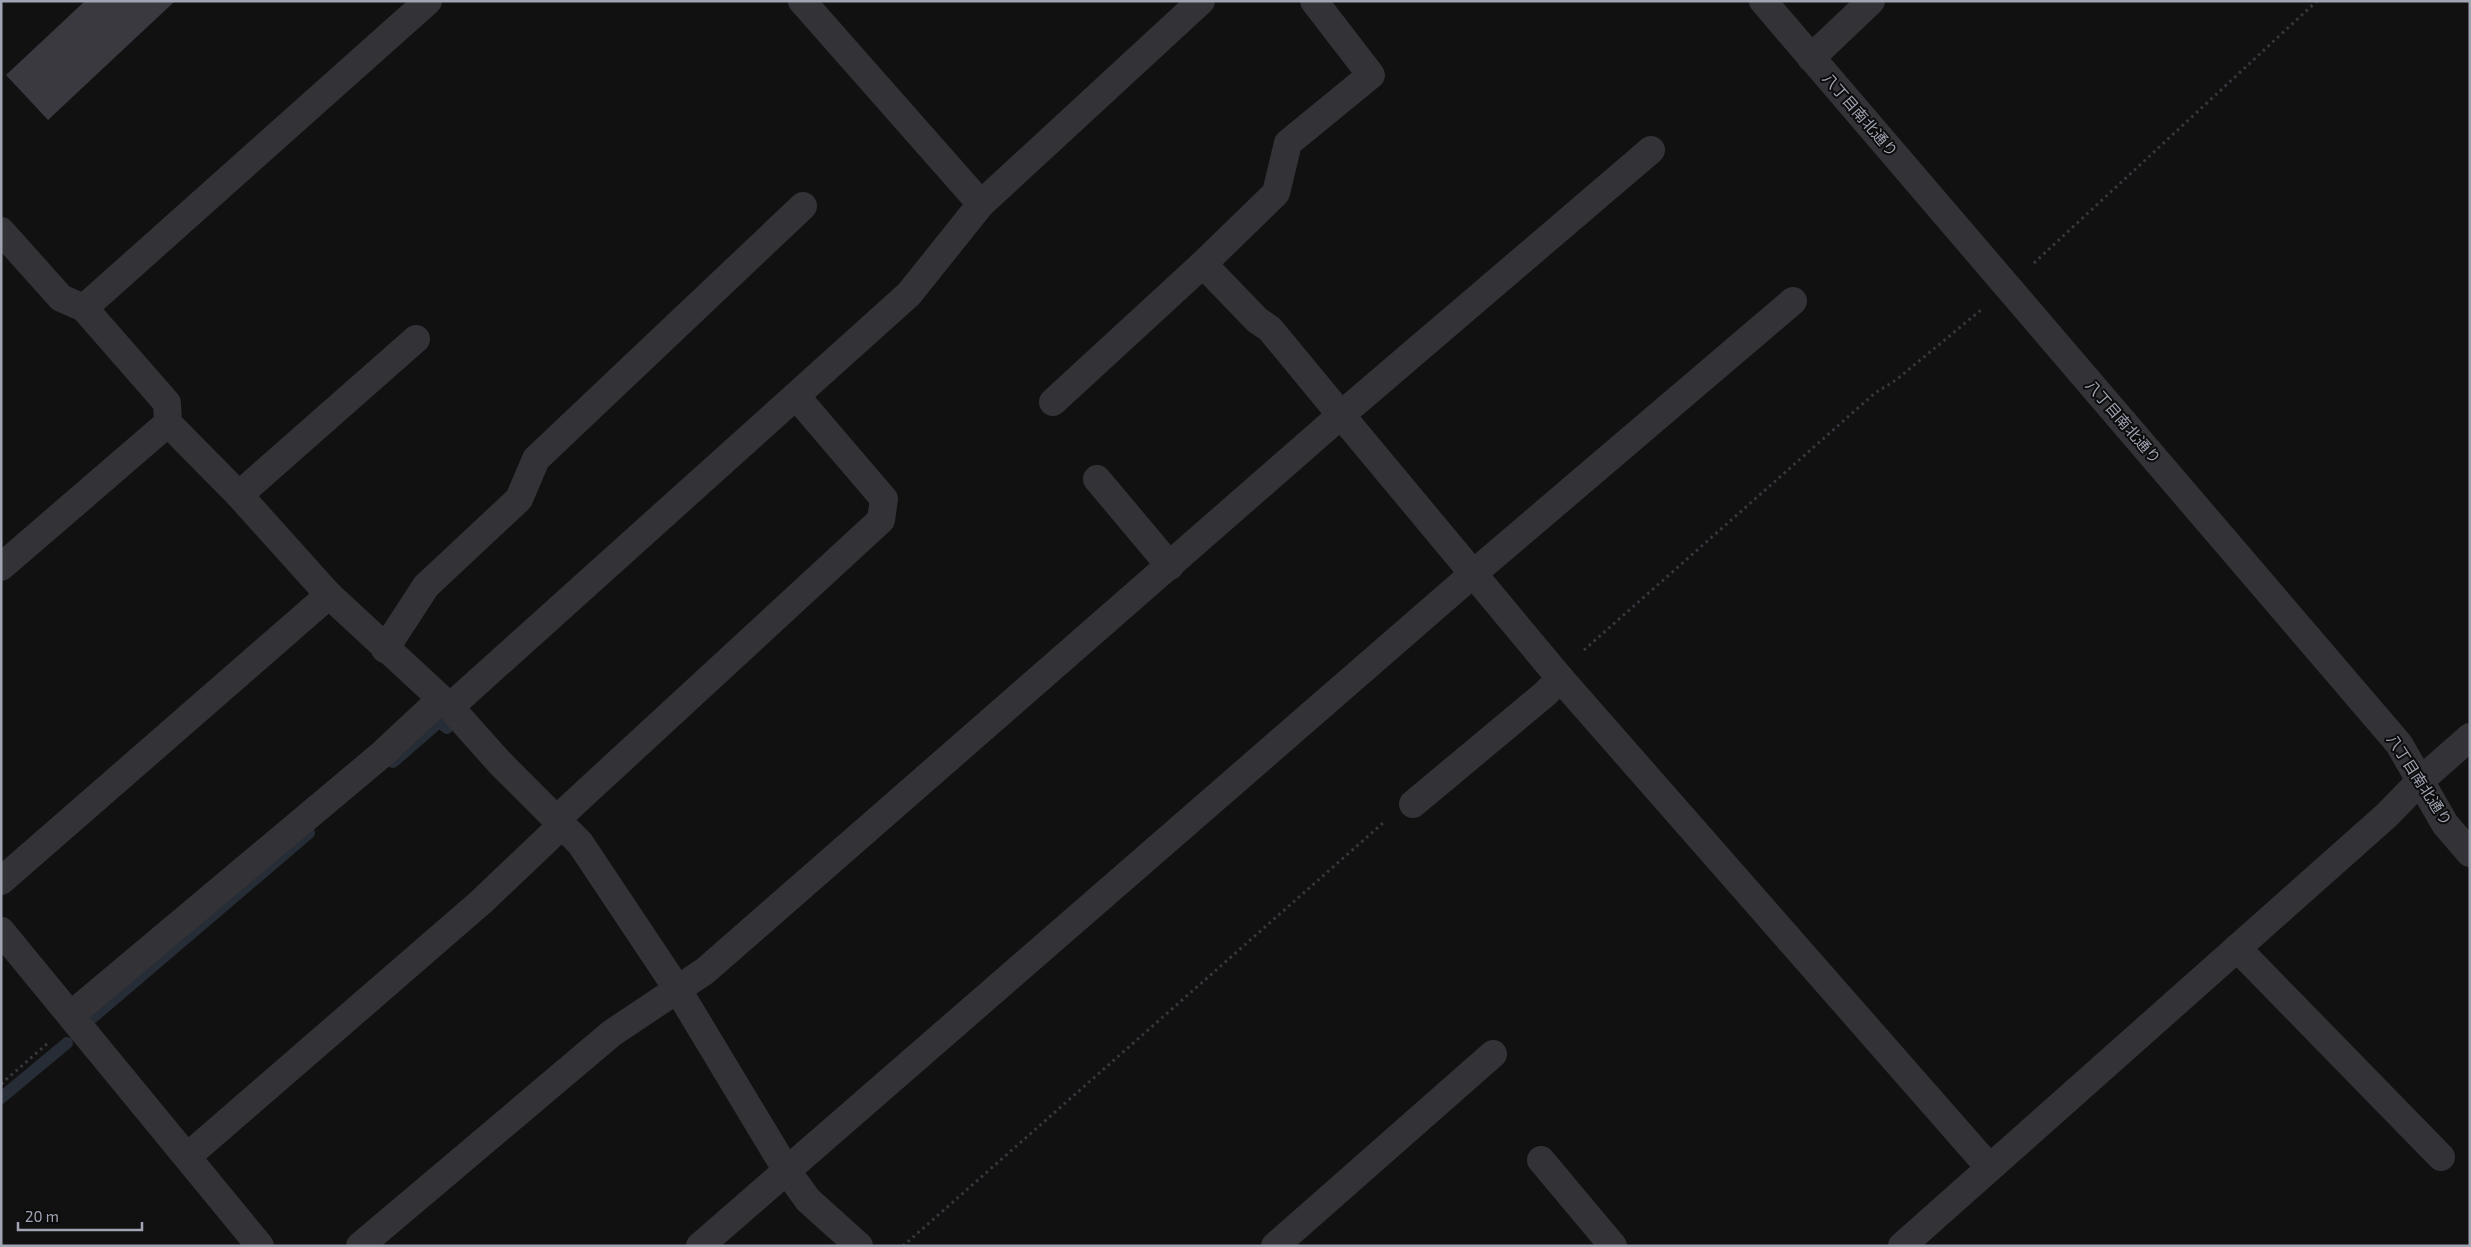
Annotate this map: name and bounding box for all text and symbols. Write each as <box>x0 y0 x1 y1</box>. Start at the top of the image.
street label: 八丁目南北通り <box>1820 69 1902 160</box>
street label: 八丁目南北通り <box>2083 376 2165 467</box>
street label: 八丁目南北通り <box>2384 731 2456 828</box>
scale bar <box>18 1200 141 1232</box>
text: 20 m <box>25 1207 59 1225</box>

